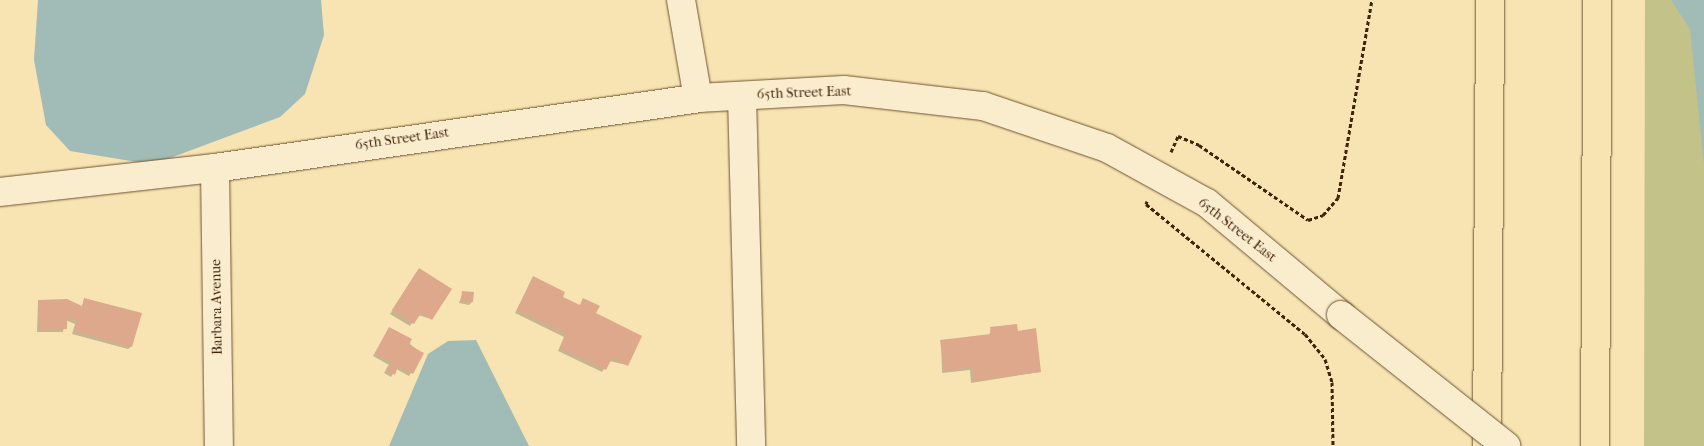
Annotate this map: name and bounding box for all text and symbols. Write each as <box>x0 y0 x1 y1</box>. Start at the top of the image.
street label: 65th Street East <box>756 83 852 103</box>
street label: 65th Street East <box>354 124 450 154</box>
street label: 65th Street East <box>1195 194 1279 266</box>
street label: Barbara Avenue <box>208 259 226 355</box>

